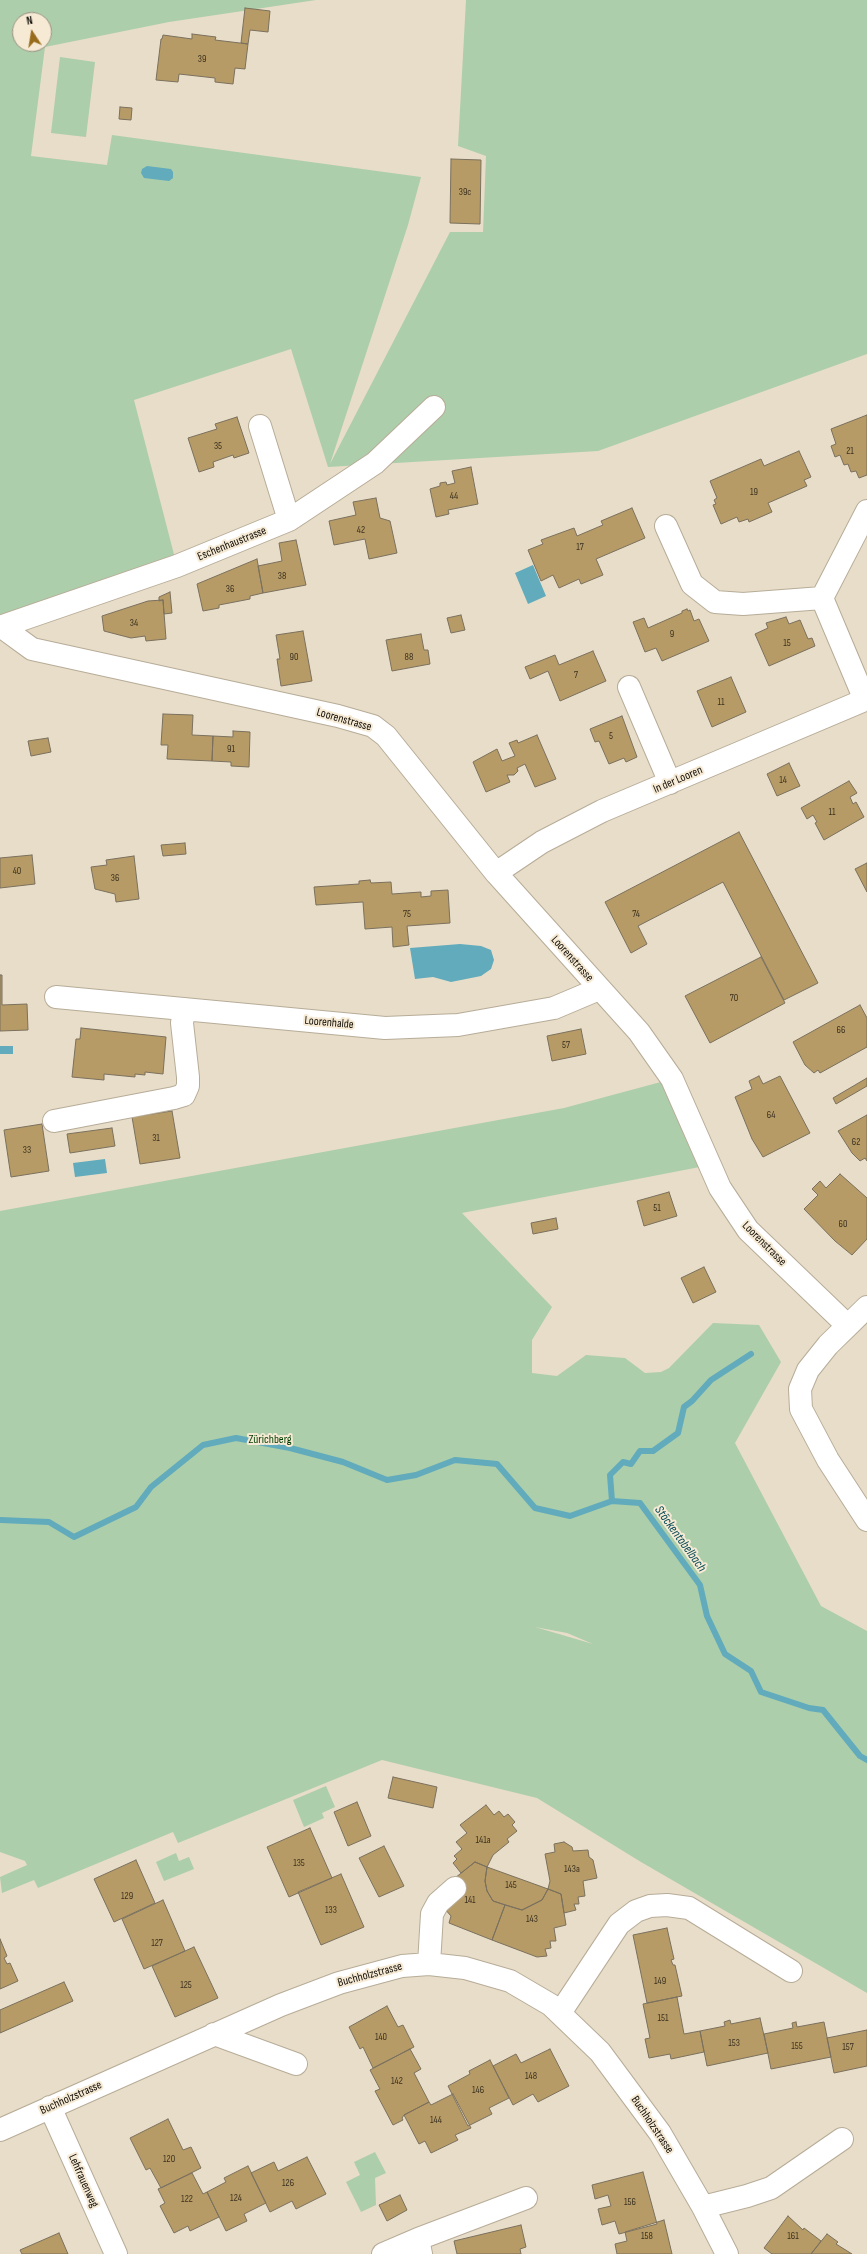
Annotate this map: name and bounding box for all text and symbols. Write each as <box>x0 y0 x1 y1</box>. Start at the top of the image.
north arrow <box>12 12 52 52</box>
text: N <box>25 14 34 28</box>
house number: 39 <box>198 53 206 65</box>
house number: 39c <box>459 186 471 198</box>
house number: 35 <box>214 440 222 452</box>
house number: 21 <box>846 445 854 457</box>
house number: 19 <box>750 486 758 498</box>
house number: 44 <box>450 490 458 502</box>
street label: Eschenhaustrasse <box>195 524 269 564</box>
house number: 42 <box>357 524 365 536</box>
house number: 17 <box>576 541 584 553</box>
house number: 38 <box>278 570 286 582</box>
house number: 36 <box>226 583 234 595</box>
house number: 34 <box>130 617 138 629</box>
house number: 9 <box>670 628 674 640</box>
house number: 15 <box>783 637 791 649</box>
house number: 90 <box>290 651 298 663</box>
house number: 88 <box>405 651 413 663</box>
house number: 7 <box>574 669 578 681</box>
house number: 11 <box>718 696 724 708</box>
street label: Loorenstrasse <box>315 705 373 735</box>
house number: 5 <box>609 730 613 742</box>
house number: 91 <box>227 743 235 755</box>
street label: In der Looren <box>651 763 705 797</box>
house number: 14 <box>779 774 787 786</box>
house number: 11 <box>829 806 835 818</box>
house number: 40 <box>13 865 21 877</box>
house number: 36 <box>111 872 119 884</box>
house number: 75 <box>403 908 411 920</box>
house number: 74 <box>632 908 640 920</box>
street label: Loorenstrasse <box>548 933 596 985</box>
house number: 70 <box>730 992 738 1004</box>
street label: Loorenhalde <box>304 1014 354 1032</box>
house number: 66 <box>837 1024 845 1036</box>
house number: 57 <box>562 1039 570 1051</box>
house number: 64 <box>767 1109 775 1121</box>
house number: 31 <box>152 1132 160 1144</box>
house number: 62 <box>852 1136 860 1148</box>
house number: 33 <box>23 1144 31 1156</box>
house number: 51 <box>653 1202 661 1214</box>
house number: 60 <box>839 1218 847 1230</box>
street label: Loorenstrasse <box>739 1219 789 1269</box>
park label: Zürichberg <box>248 1433 292 1447</box>
water label: Stöckentobelbach <box>651 1503 709 1575</box>
house number: 141a <box>475 1834 491 1846</box>
house number: 135 <box>293 1857 305 1869</box>
house number: 143a <box>564 1863 580 1875</box>
house number: 145 <box>505 1879 517 1891</box>
house number: 129 <box>121 1890 133 1902</box>
house number: 141 <box>464 1894 476 1906</box>
house number: 133 <box>325 1904 337 1916</box>
house number: 143 <box>526 1913 538 1925</box>
house number: 127 <box>151 1937 163 1949</box>
street label: Buchholzstrasse <box>336 1959 404 1991</box>
house number: 149 <box>654 1975 666 1987</box>
house number: 125 <box>180 1979 192 1991</box>
house number: 151 <box>657 2012 669 2024</box>
house number: 140 <box>375 2031 387 2043</box>
house number: 153 <box>728 2037 740 2049</box>
house number: 155 <box>791 2040 803 2052</box>
house number: 157 <box>842 2041 854 2053</box>
house number: 148 <box>525 2070 537 2082</box>
house number: 142 <box>391 2075 403 2087</box>
street label: Buchholzstrasse <box>38 2078 104 2118</box>
house number: 146 <box>472 2084 484 2096</box>
street label: Buchholzstrasse <box>628 2094 676 2156</box>
house number: 144 <box>430 2114 442 2126</box>
street label: Lehfrauenweg <box>65 2152 101 2210</box>
house number: 120 <box>163 2153 175 2165</box>
house number: 126 <box>282 2177 294 2189</box>
house number: 124 <box>230 2192 242 2204</box>
house number: 122 <box>181 2193 193 2205</box>
house number: 156 <box>624 2196 636 2208</box>
house number: 158 <box>641 2230 653 2242</box>
house number: 161 <box>787 2230 799 2242</box>

